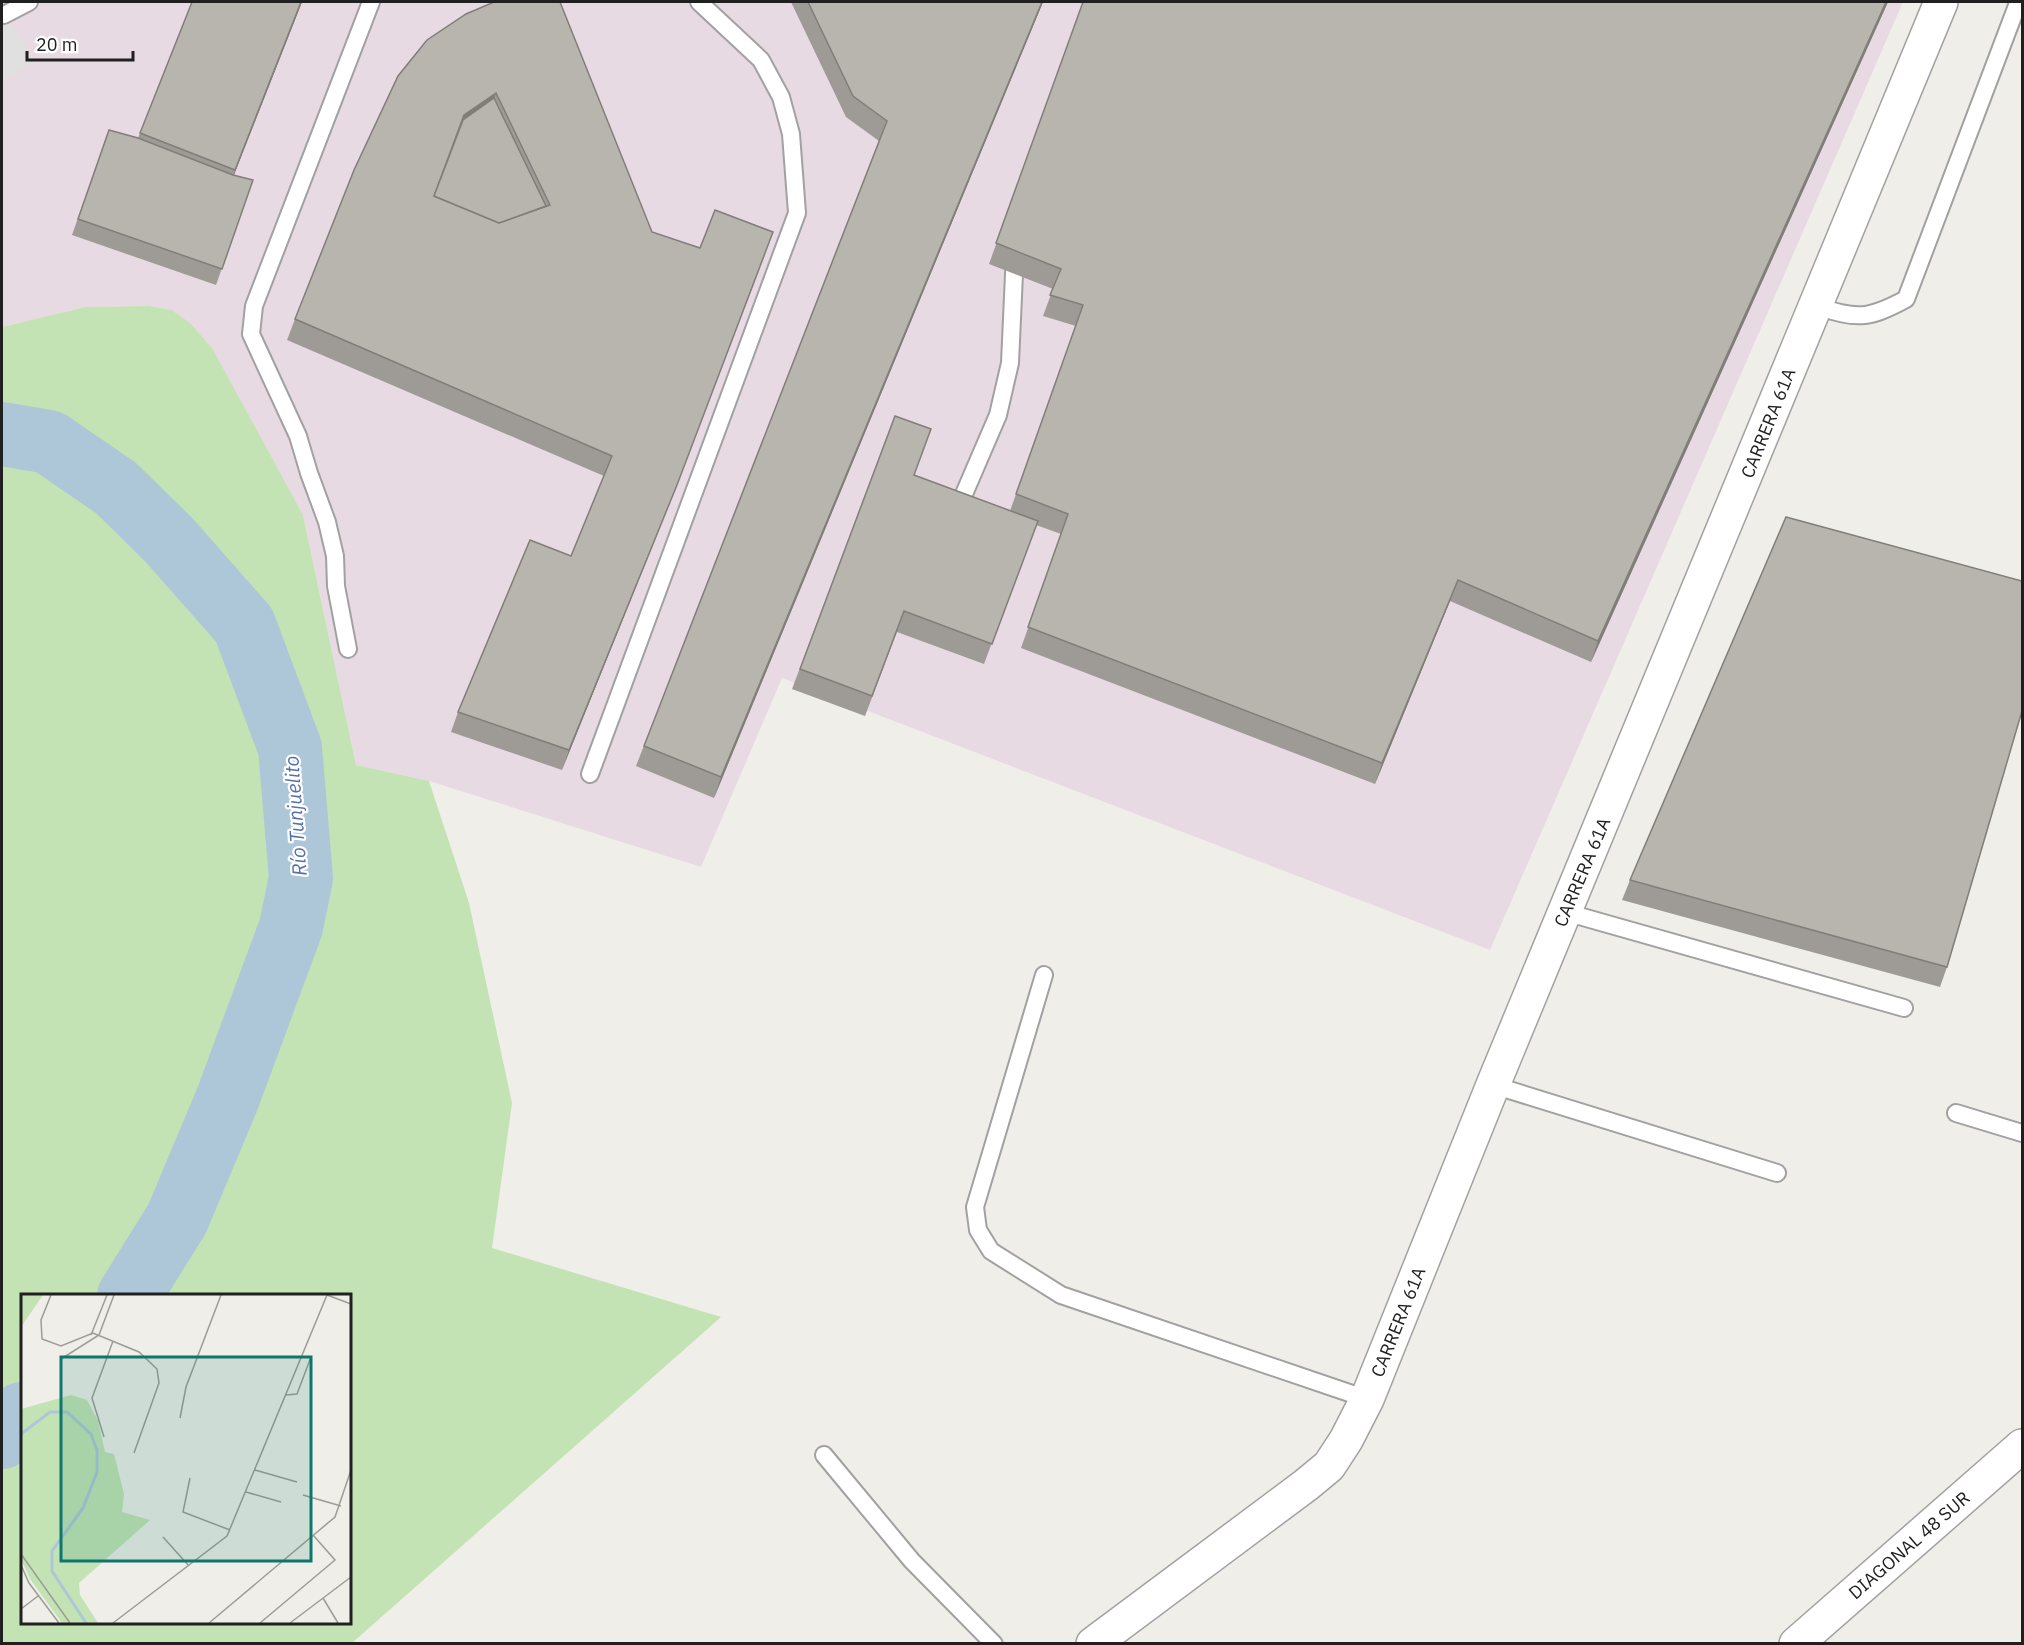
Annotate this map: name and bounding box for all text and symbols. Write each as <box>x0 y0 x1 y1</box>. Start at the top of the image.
scale bar <box>27 24 134 62</box>
text: 20 m <box>36 33 78 56</box>
street label: CARRERA 61A <box>1735 364 1801 481</box>
water label: Río Tunjuelito <box>277 755 313 877</box>
street label: CARRERA 61A <box>1549 813 1616 930</box>
street label: CARRERA 61A <box>1365 1263 1431 1380</box>
inset map <box>21 1294 351 1624</box>
street label: DIAGONAL 48 SUR <box>1844 1486 1974 1604</box>

